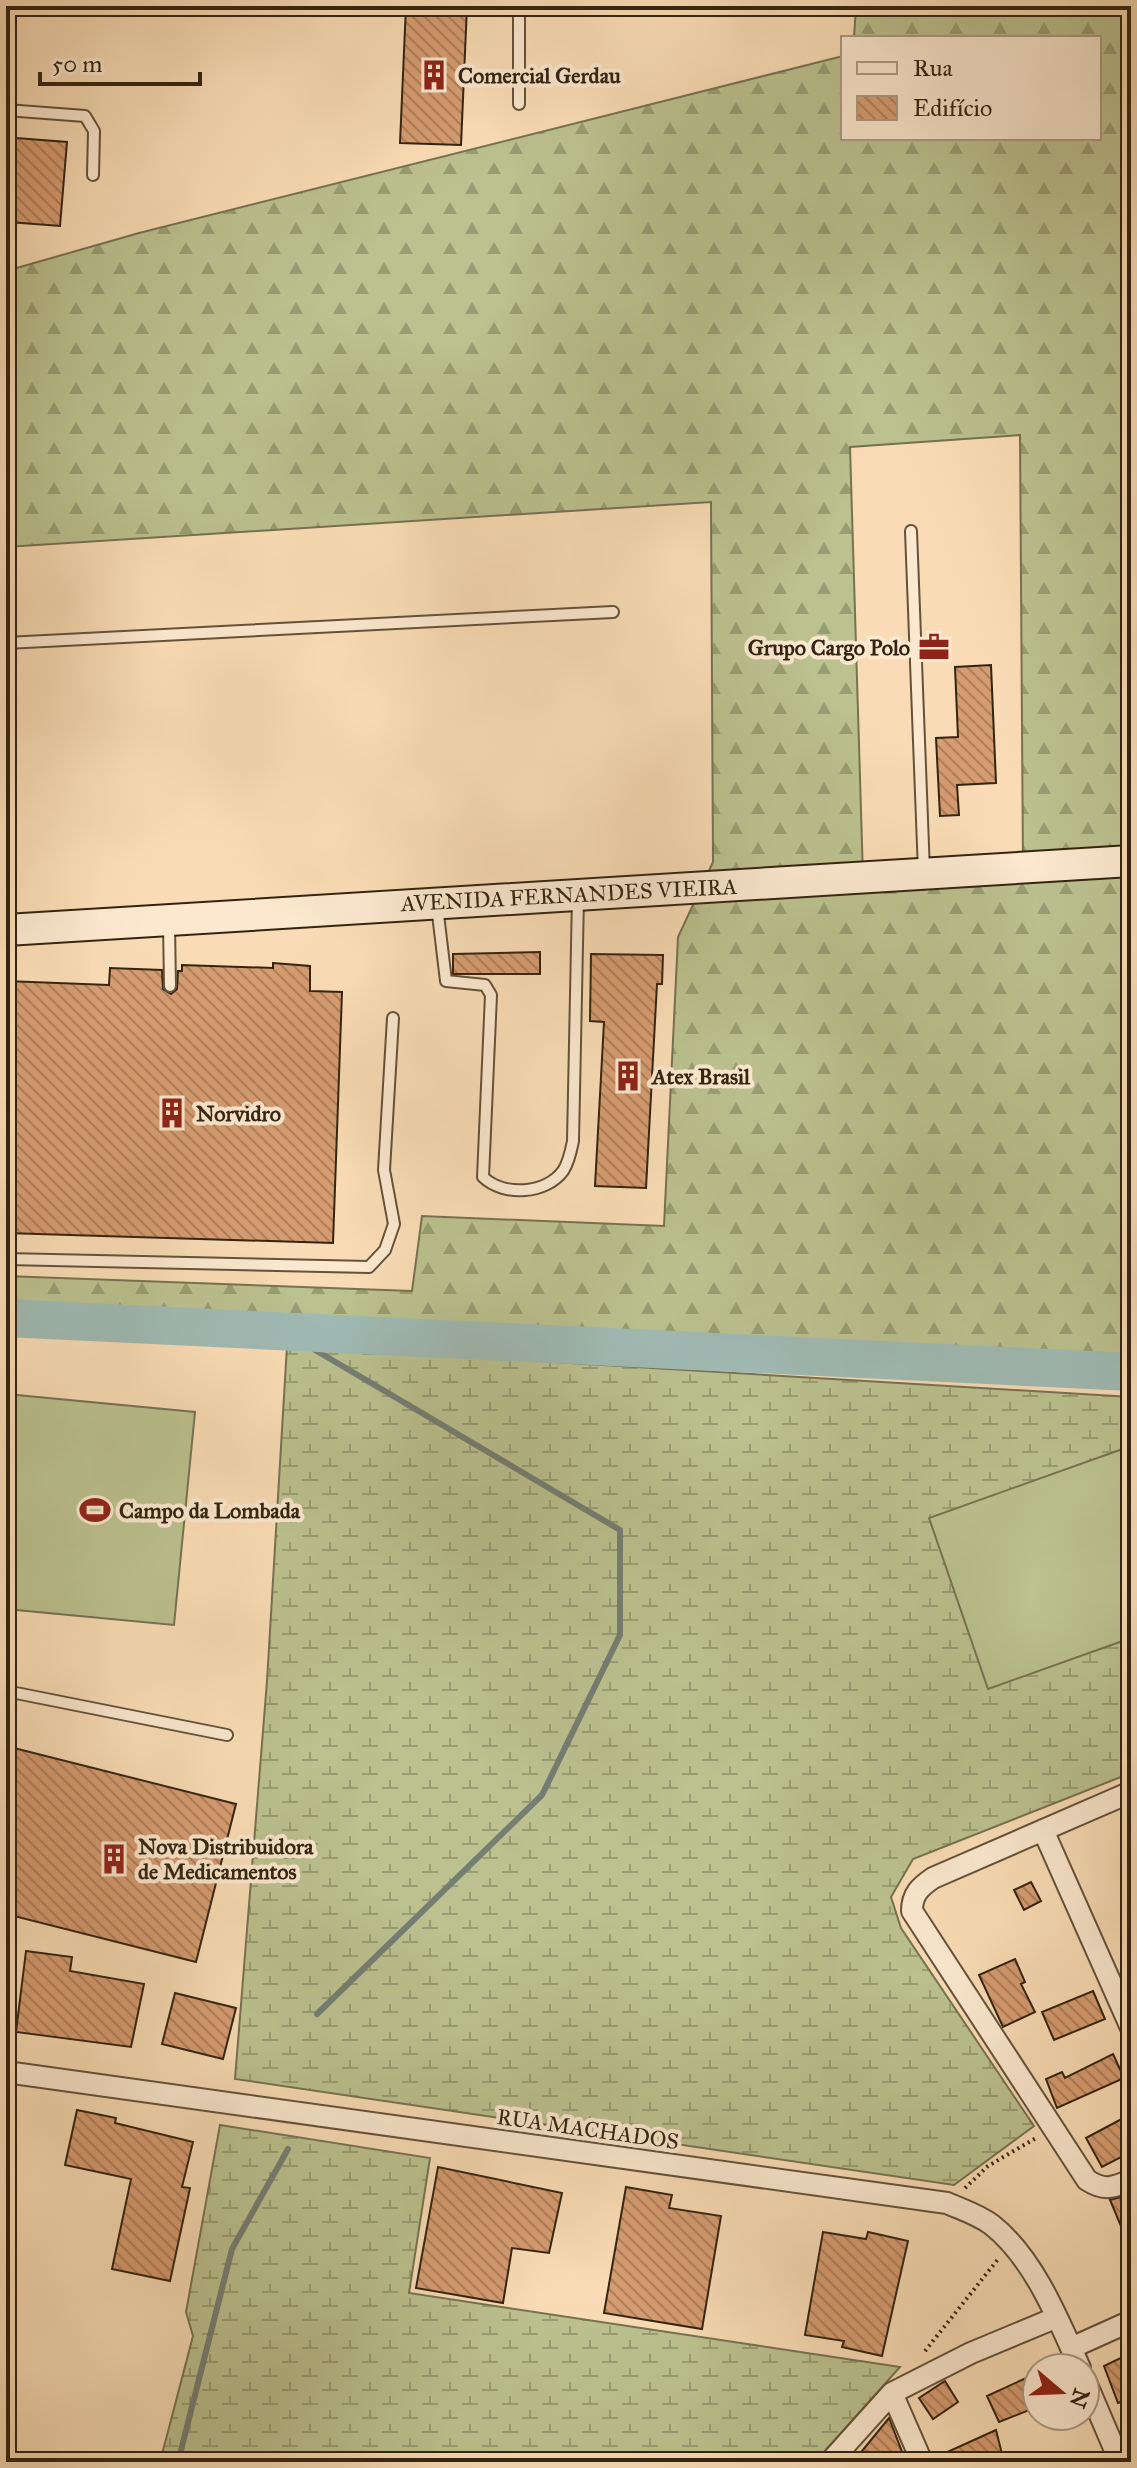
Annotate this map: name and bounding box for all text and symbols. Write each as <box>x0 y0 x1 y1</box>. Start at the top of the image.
scale bar <box>40 36 200 86</box>
legend <box>841 36 1101 140</box>
text: 50 m <box>52 49 102 79</box>
text: Rua <box>913 53 953 83</box>
building icon: Comercial Gerdau <box>417 58 451 92</box>
place label: Comercial Gerdau <box>458 62 621 89</box>
text: Edifício <box>913 93 992 123</box>
office icon: Grupo Cargo Polo <box>917 630 951 664</box>
place label: Grupo Cargo Polo <box>748 634 910 661</box>
street label: AVENIDA FERNANDES VIEIRA <box>399 873 738 917</box>
building icon: Atex Brasil <box>611 1059 645 1093</box>
place label: Atex Brasil <box>650 1063 751 1090</box>
building icon: Norvidro <box>155 1096 189 1130</box>
place label: Norvidro <box>196 1100 281 1127</box>
sports icon: Campo da Lombada <box>78 1493 112 1527</box>
place label: Campo da Lombada <box>119 1497 301 1524</box>
place label: Nova Distribuidora de Medicamentos <box>138 1833 314 1885</box>
building icon: Nova Distribuidora de Medicamentos <box>97 1842 131 1876</box>
street label: RUA MACHADOS <box>495 2103 681 2155</box>
north arrow <box>1021 2352 1101 2432</box>
text: N <box>1064 2385 1095 2412</box>

